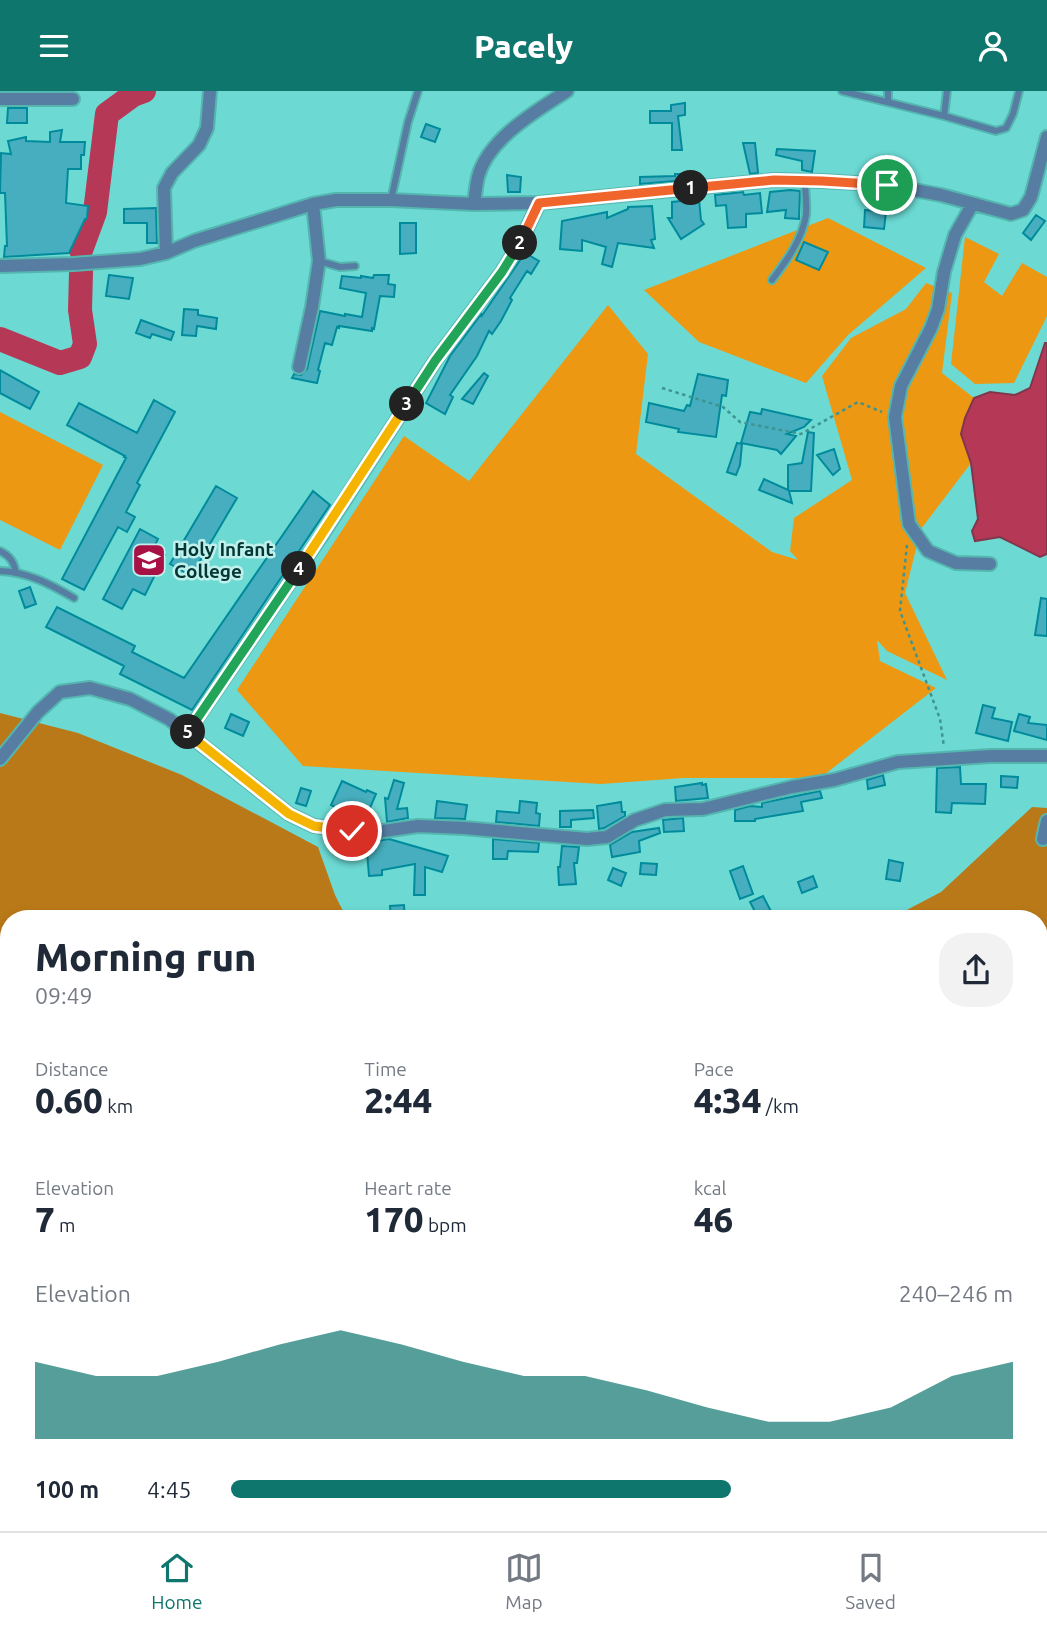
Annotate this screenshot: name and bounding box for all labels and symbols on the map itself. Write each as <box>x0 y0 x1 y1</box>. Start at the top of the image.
pin <box>857 155 917 215</box>
pin: 1 <box>674 171 708 205</box>
pin: 2 <box>503 225 538 261</box>
pin: 3 <box>390 387 424 421</box>
place label: Holy Infant College <box>174 538 274 582</box>
school or university icon: Holy Infant College <box>130 541 168 579</box>
pin: 4 <box>282 552 316 587</box>
pin: 5 <box>170 715 206 749</box>
pin <box>322 801 382 861</box>

